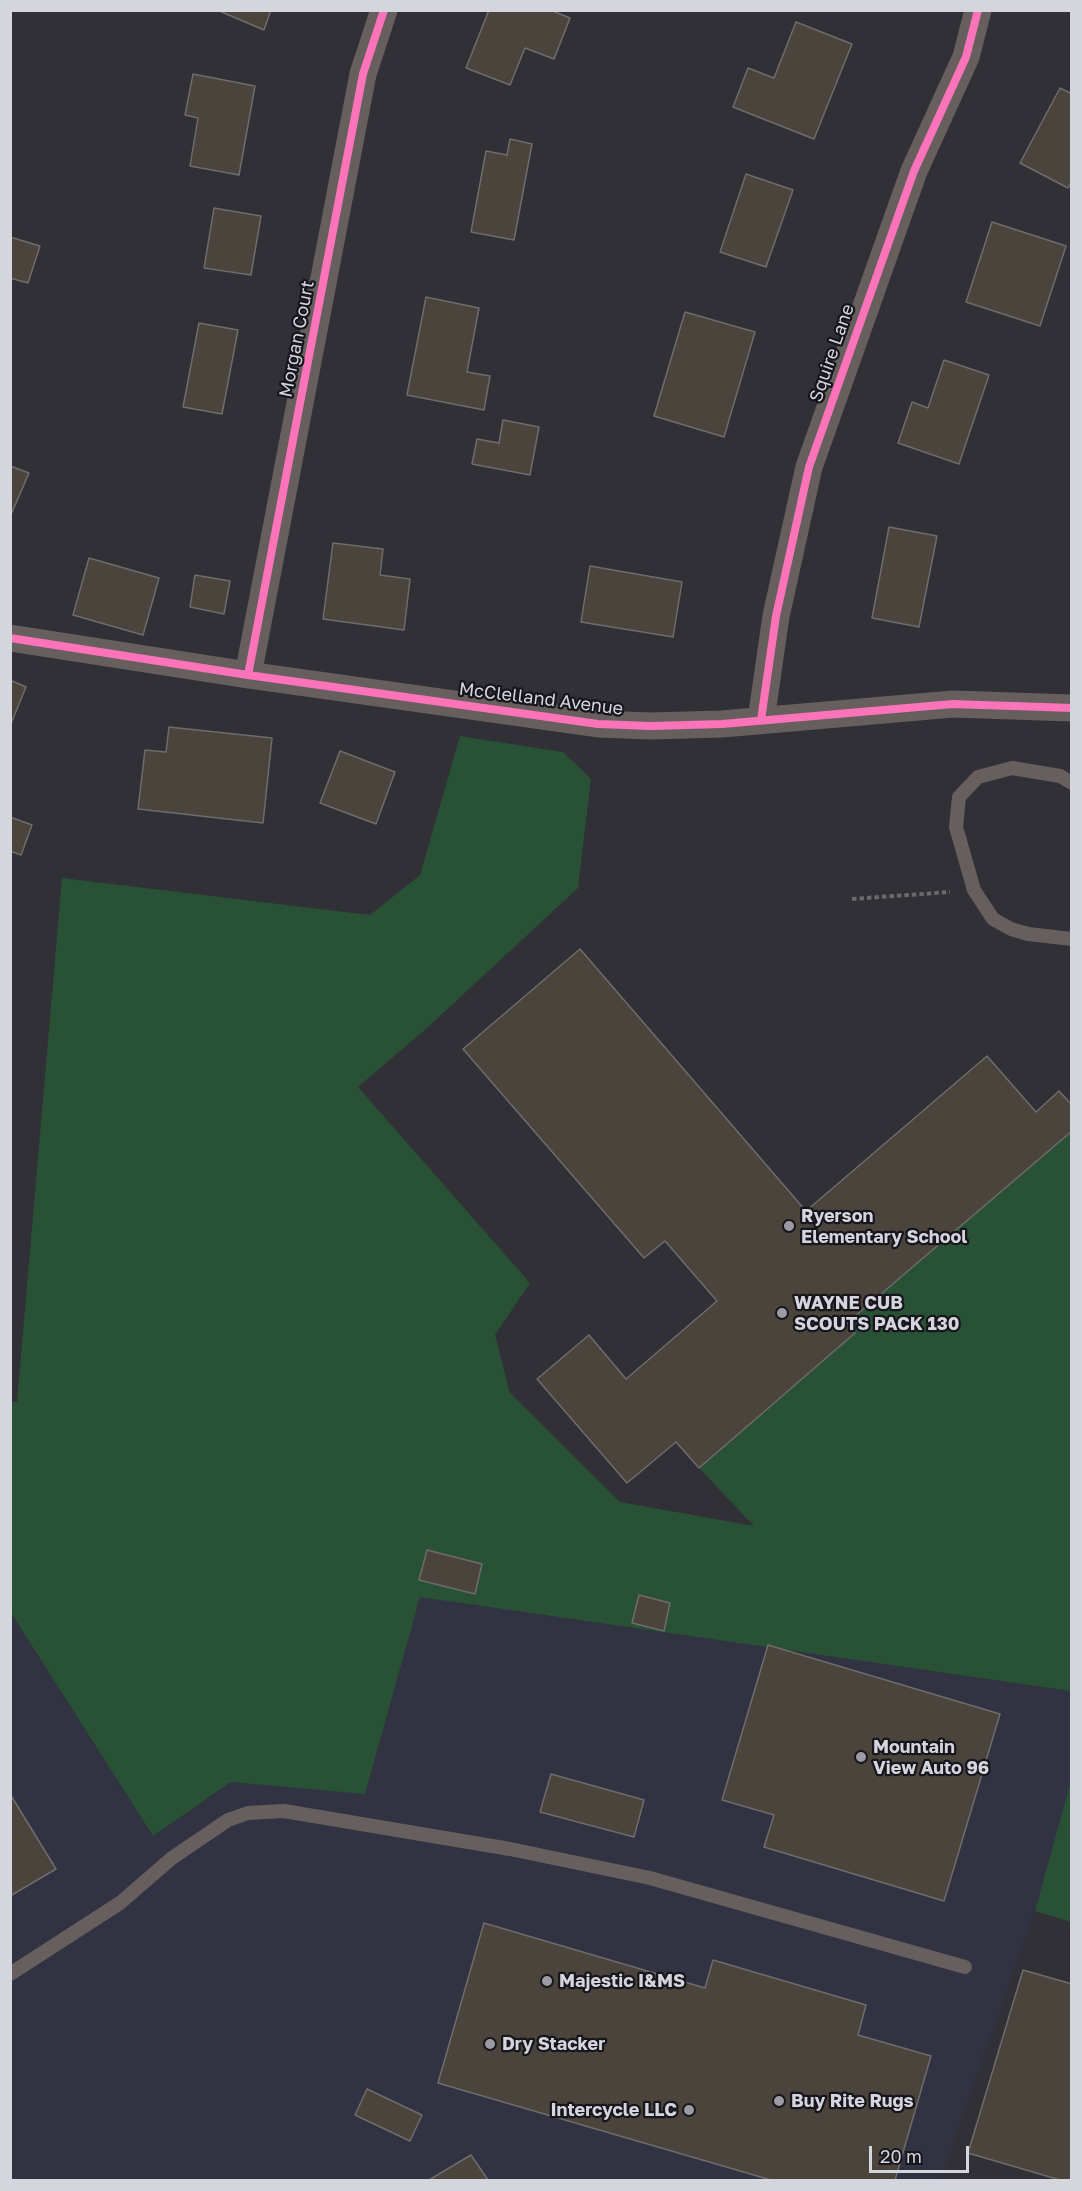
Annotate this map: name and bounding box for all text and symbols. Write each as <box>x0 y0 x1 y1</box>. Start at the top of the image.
street label: Morgan Court <box>275 279 319 399</box>
street label: Squire Lane <box>805 301 859 405</box>
street label: McClelland Avenue <box>458 678 624 720</box>
place label: Ryerson Elementary School <box>801 1205 967 1248</box>
marker: Ryerson Elementary School <box>782 1219 796 1233</box>
place label: WAYNE CUB SCOUTS PACK 130 <box>794 1292 959 1334</box>
marker: WAYNE CUB SCOUTS PACK 130 <box>775 1306 789 1320</box>
place label: Mountain View Auto 96 <box>873 1736 989 1778</box>
marker: Mountain View Auto 96 <box>854 1750 868 1764</box>
place label: Majestic I&MS <box>559 1970 685 1992</box>
marker: Majestic I&MS <box>540 1974 554 1988</box>
place label: Dry Stacker <box>502 2033 605 2055</box>
marker: Dry Stacker <box>483 2037 497 2051</box>
place label: Buy Rite Rugs <box>791 2090 914 2112</box>
marker: Buy Rite Rugs <box>772 2094 786 2108</box>
place label: Intercycle LLC <box>550 2099 677 2121</box>
marker: Intercycle LLC <box>682 2103 696 2117</box>
scale bar <box>872 2134 972 2172</box>
text: 20 m <box>880 2145 922 2167</box>

